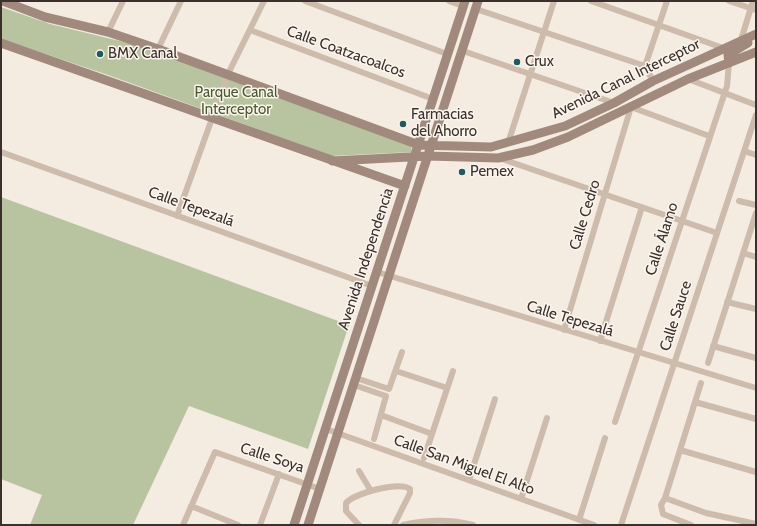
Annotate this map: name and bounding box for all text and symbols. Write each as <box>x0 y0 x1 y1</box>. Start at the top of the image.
street label: Calle Coatzacoalcos <box>284 22 408 82</box>
street label: Avenida Canal Interceptor <box>549 35 703 123</box>
place label: BMX Canal <box>108 45 177 63</box>
marker: BMX Canal <box>95 49 105 59</box>
place label: Crux <box>525 53 554 71</box>
marker: Crux <box>512 57 522 67</box>
park label: Parque Canal Interceptor <box>195 84 277 119</box>
place label: Farmacias del Ahorro <box>411 106 477 141</box>
marker: Farmacias del Ahorro <box>398 119 408 129</box>
place label: Pemex <box>470 163 514 181</box>
marker: Pemex <box>457 167 467 177</box>
street label: Calle Cedro <box>566 178 604 252</box>
street label: Calle Tepezalá <box>146 183 236 231</box>
street label: Avenida Independencia <box>335 186 397 332</box>
street label: Calle Álamo <box>642 200 682 278</box>
street label: Calle Sauce <box>656 279 696 353</box>
street label: Calle Tepezalá <box>524 297 616 341</box>
street label: Calle San Miguel El Alto <box>391 431 537 499</box>
street label: Calle Soya <box>238 439 306 477</box>

